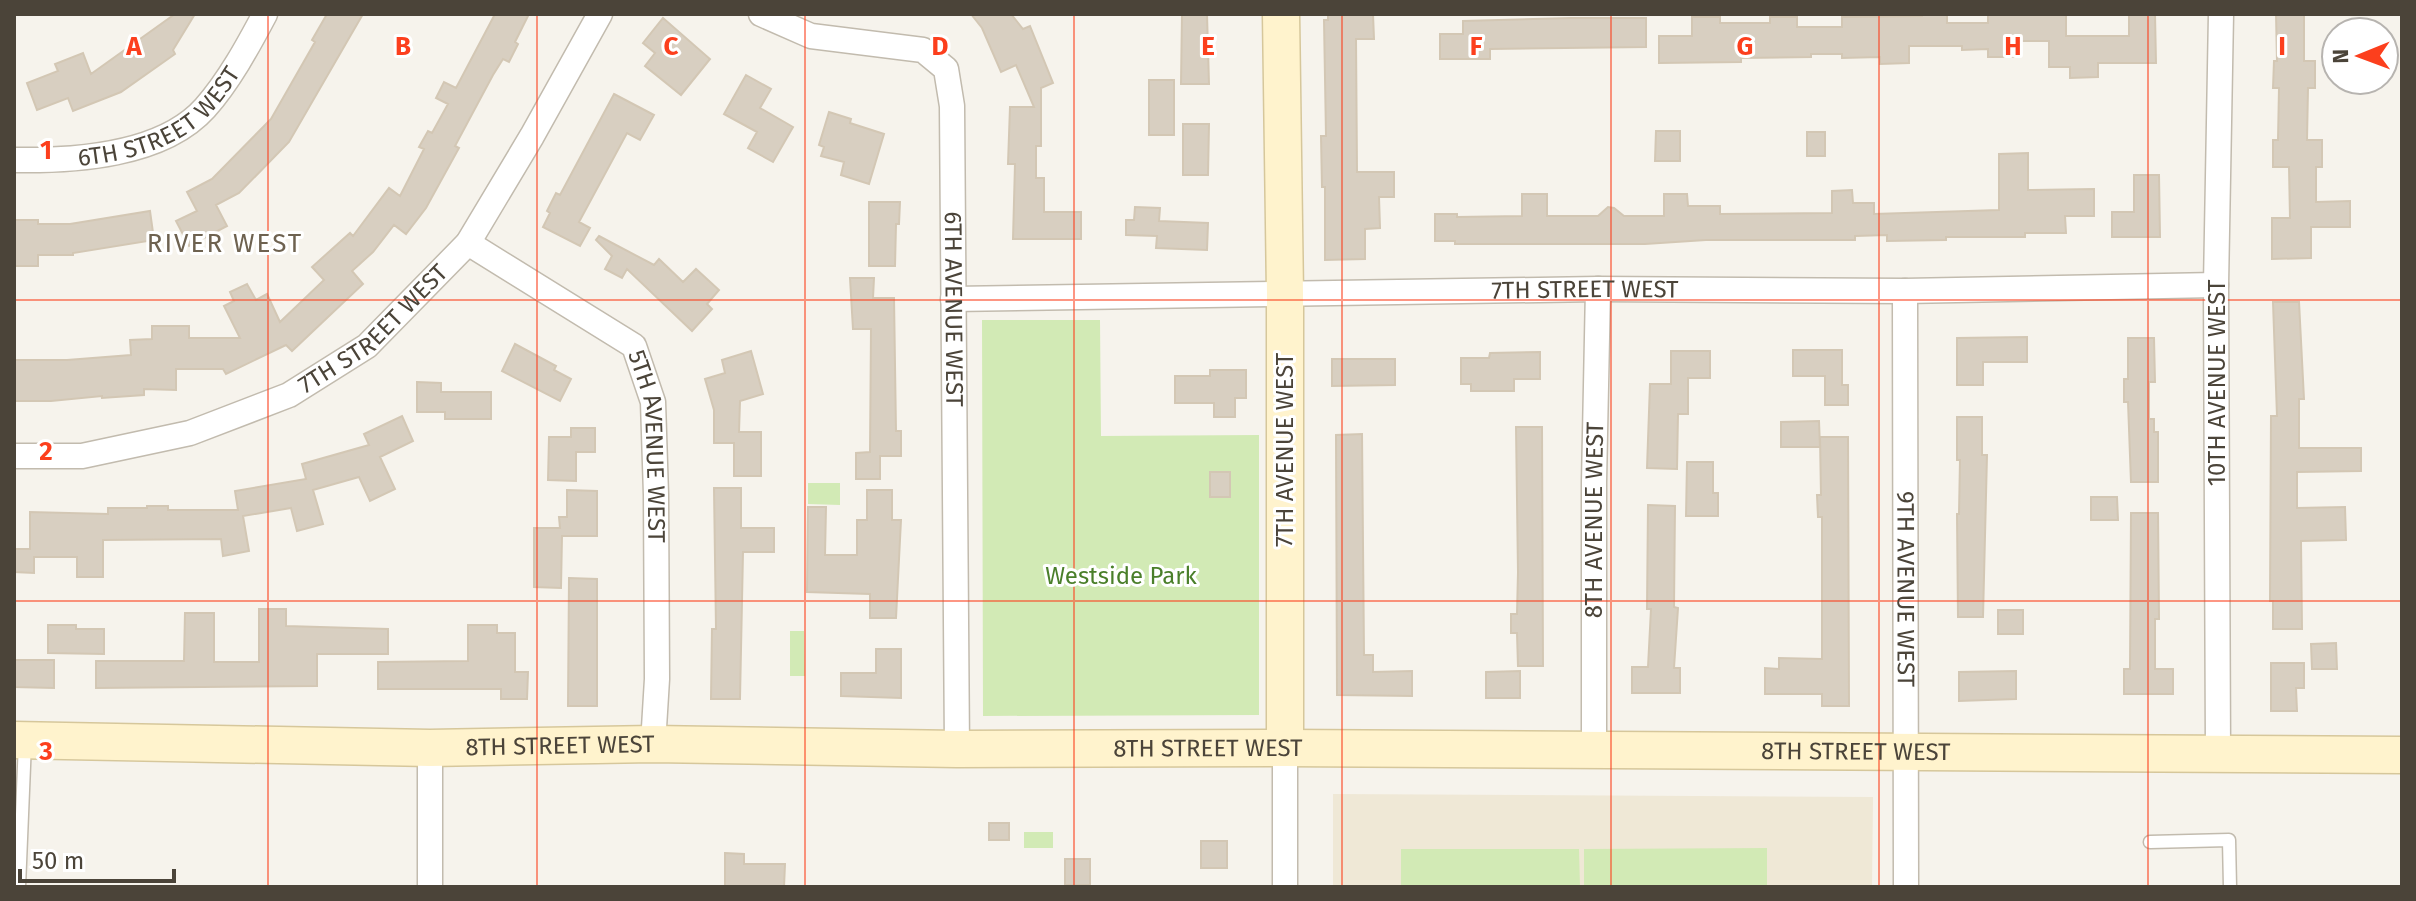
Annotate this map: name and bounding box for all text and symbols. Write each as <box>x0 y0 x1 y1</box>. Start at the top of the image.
north arrow <box>2320 16 2400 96</box>
text: A <box>125 31 142 62</box>
text: B <box>395 31 411 62</box>
text: C <box>664 31 679 62</box>
text: D <box>932 31 949 62</box>
text: E <box>1201 31 1215 62</box>
text: F <box>1470 31 1483 62</box>
text: G <box>1737 31 1753 62</box>
text: H <box>2004 31 2022 62</box>
text: I <box>2278 31 2286 62</box>
text: N <box>2327 49 2354 64</box>
street label: 6TH STREET WEST <box>76 61 246 172</box>
text: 1 <box>40 135 52 166</box>
street label: 6TH AVENUE WEST <box>939 211 968 408</box>
district label: RIVER WEST <box>147 228 303 259</box>
street label: 7TH STREET WEST <box>293 258 454 399</box>
street label: 7TH STREET WEST <box>1491 275 1679 305</box>
street label: 10TH AVENUE WEST <box>2203 279 2231 486</box>
street label: 5TH AVENUE WEST <box>622 346 670 543</box>
street label: 7TH AVENUE WEST <box>1271 352 1299 547</box>
street label: 8TH AVENUE WEST <box>1580 421 1609 618</box>
text: 2 <box>39 436 53 467</box>
street label: 9TH AVENUE WEST <box>1891 491 1920 688</box>
park label: Westside Park <box>1045 562 1197 590</box>
street label: 8TH STREET WEST <box>465 730 655 761</box>
street label: 8TH STREET WEST <box>1113 734 1303 763</box>
text: 3 <box>38 736 53 767</box>
street label: 8TH STREET WEST <box>1761 737 1951 766</box>
scale bar <box>20 833 174 883</box>
text: 50 m <box>32 847 84 875</box>

